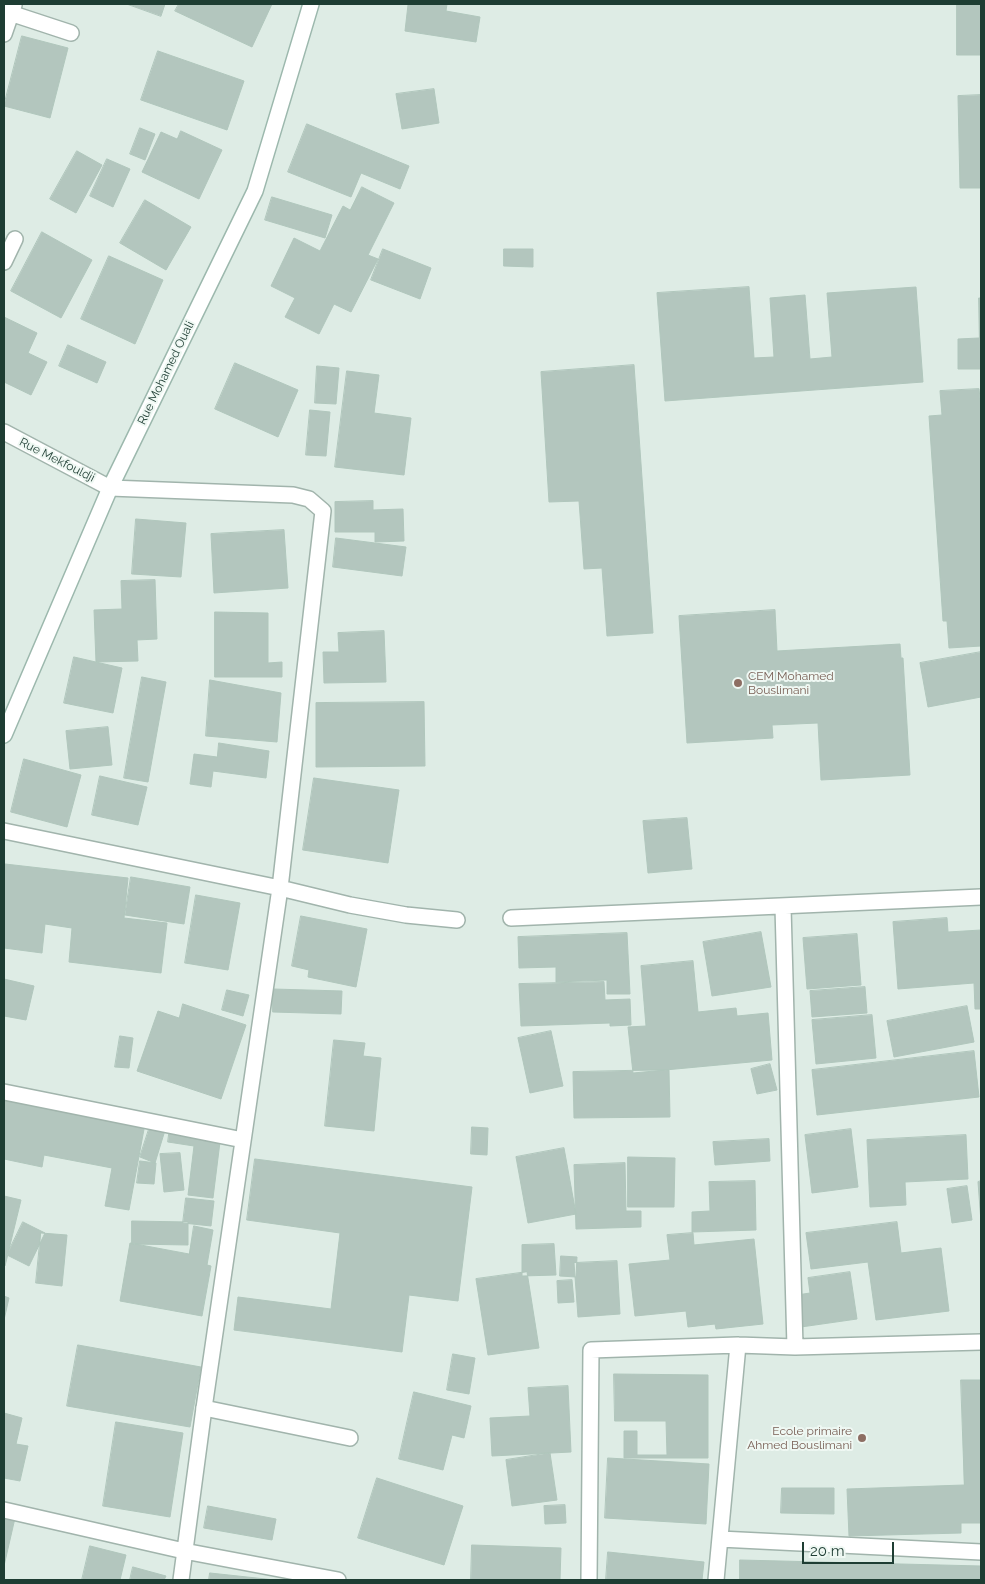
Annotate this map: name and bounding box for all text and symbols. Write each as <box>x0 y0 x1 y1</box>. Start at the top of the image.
street label: Rue Mohamed Ouali <box>135 319 197 427</box>
street label: Rue Mekfouldji <box>17 435 97 485</box>
place label: CEM Mohamed Bouslimani <box>748 669 834 697</box>
marker: CEM Mohamed Bouslimani <box>732 677 744 689</box>
place label: Ecole primaire Ahmed Bouslimani <box>747 1424 852 1452</box>
marker: Ecole primaire Ahmed Bouslimani <box>856 1432 868 1444</box>
scale bar <box>805 1532 898 1564</box>
text: 20 m <box>810 1542 845 1560</box>

